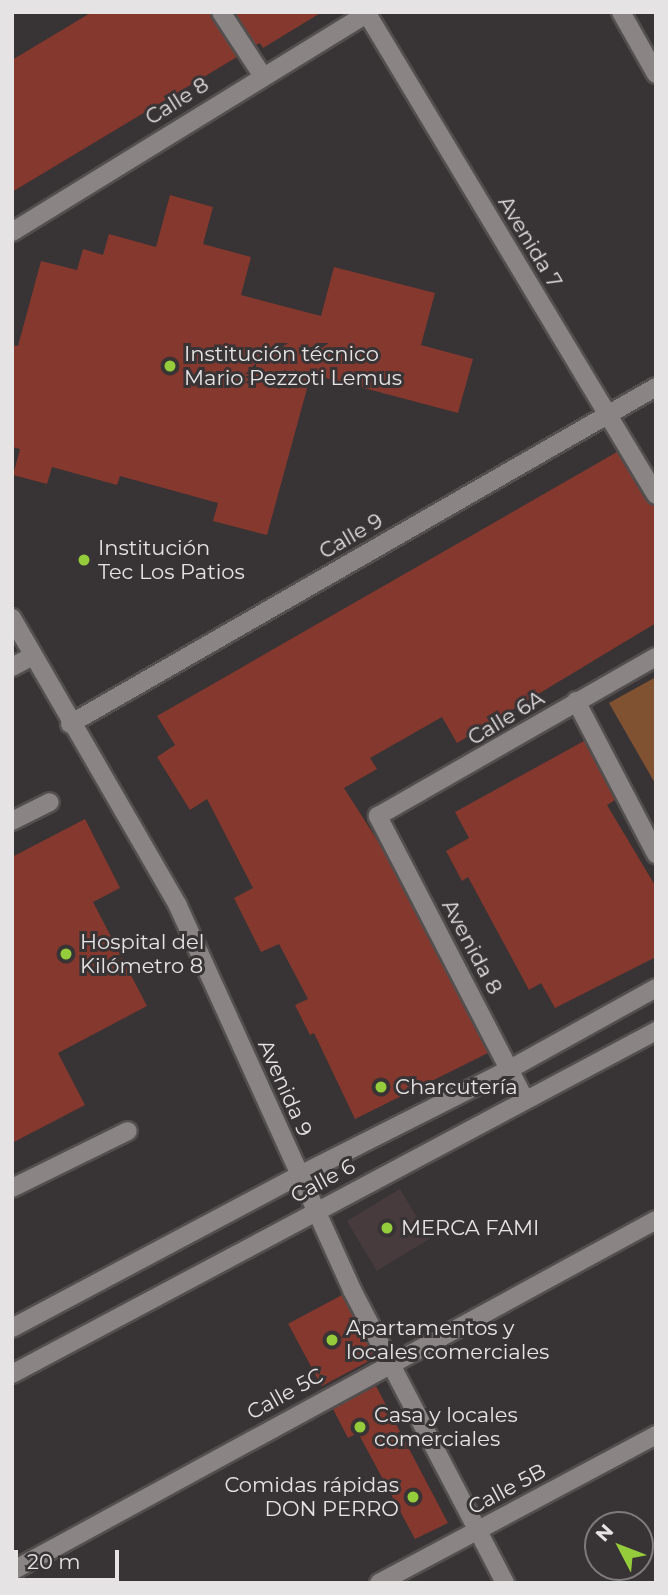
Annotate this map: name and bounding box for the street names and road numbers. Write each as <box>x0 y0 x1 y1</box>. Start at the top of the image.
street label: Calle 8 <box>141 72 213 130</box>
street label: Avenida 7 <box>493 192 567 292</box>
street label: Calle 9 <box>315 508 387 564</box>
street label: Calle 6A <box>463 685 549 751</box>
street label: Avenida 8 <box>437 895 507 999</box>
street label: Avenida 9 <box>253 1036 317 1140</box>
street label: Calle 6 <box>286 1154 360 1208</box>
street label: Calle 5C <box>242 1363 328 1425</box>
street label: Calle 5B <box>464 1458 550 1520</box>

